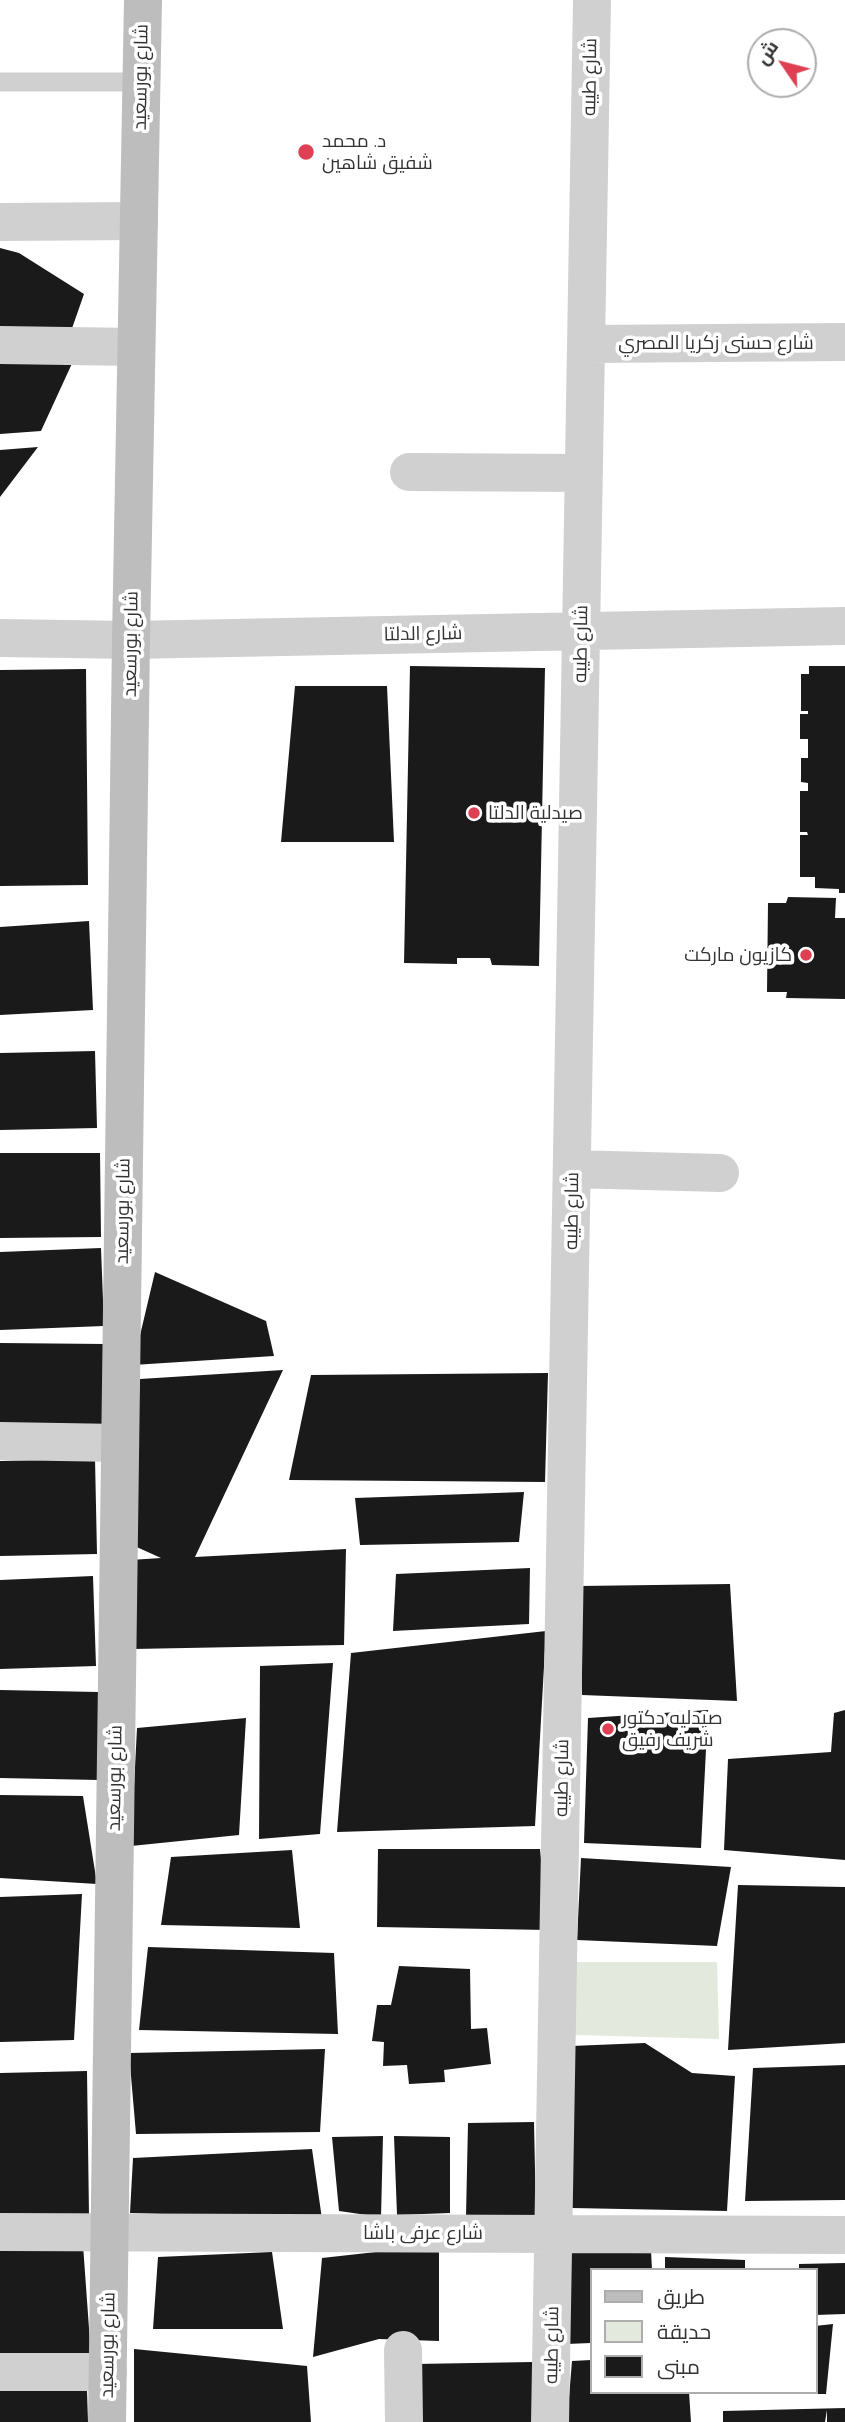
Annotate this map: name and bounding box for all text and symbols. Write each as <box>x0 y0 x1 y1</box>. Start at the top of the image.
street label: شارع بورسعيد <box>129 24 153 130</box>
north arrow <box>747 28 817 98</box>
text: ش <box>750 36 782 68</box>
street label: شارع طيبه <box>578 38 602 116</box>
place label: د. محمد شفيق شاهين <box>322 130 433 174</box>
marker: د. محمد شفيق شاهين <box>296 142 316 162</box>
street label: شارع حسنى زكريا المصري <box>618 332 814 354</box>
street label: شارع بورسعيد <box>119 591 143 697</box>
street label: شارع طيبه <box>569 605 593 683</box>
street label: شارع الدلتا <box>384 622 462 646</box>
place label: صيدلية الدلتا <box>488 802 583 824</box>
marker: صيدلية الدلتا <box>466 805 482 821</box>
place label: كازيون ماركت <box>684 944 792 966</box>
marker: كازيون ماركت <box>798 947 814 963</box>
street label: شارع بورسعيد <box>111 1158 135 1264</box>
street label: شارع طيبه <box>560 1172 584 1250</box>
place label: صيدليه دكتور شريف رفيق <box>622 1707 723 1751</box>
marker: صيدليه دكتور شريف رفيق <box>600 1721 616 1737</box>
street label: شارع بورسعيد <box>103 1725 127 1831</box>
street label: شارع طيبه <box>550 1739 574 1817</box>
street label: شارع عرفى باشا <box>363 2222 483 2244</box>
legend <box>590 2268 817 2394</box>
text: طريق <box>657 2284 705 2309</box>
street label: شارع بورسعيد <box>96 2292 120 2398</box>
street label: شارع طيبه <box>540 2306 564 2384</box>
text: حديقة <box>657 2319 711 2344</box>
text: مبنى <box>657 2354 700 2379</box>

